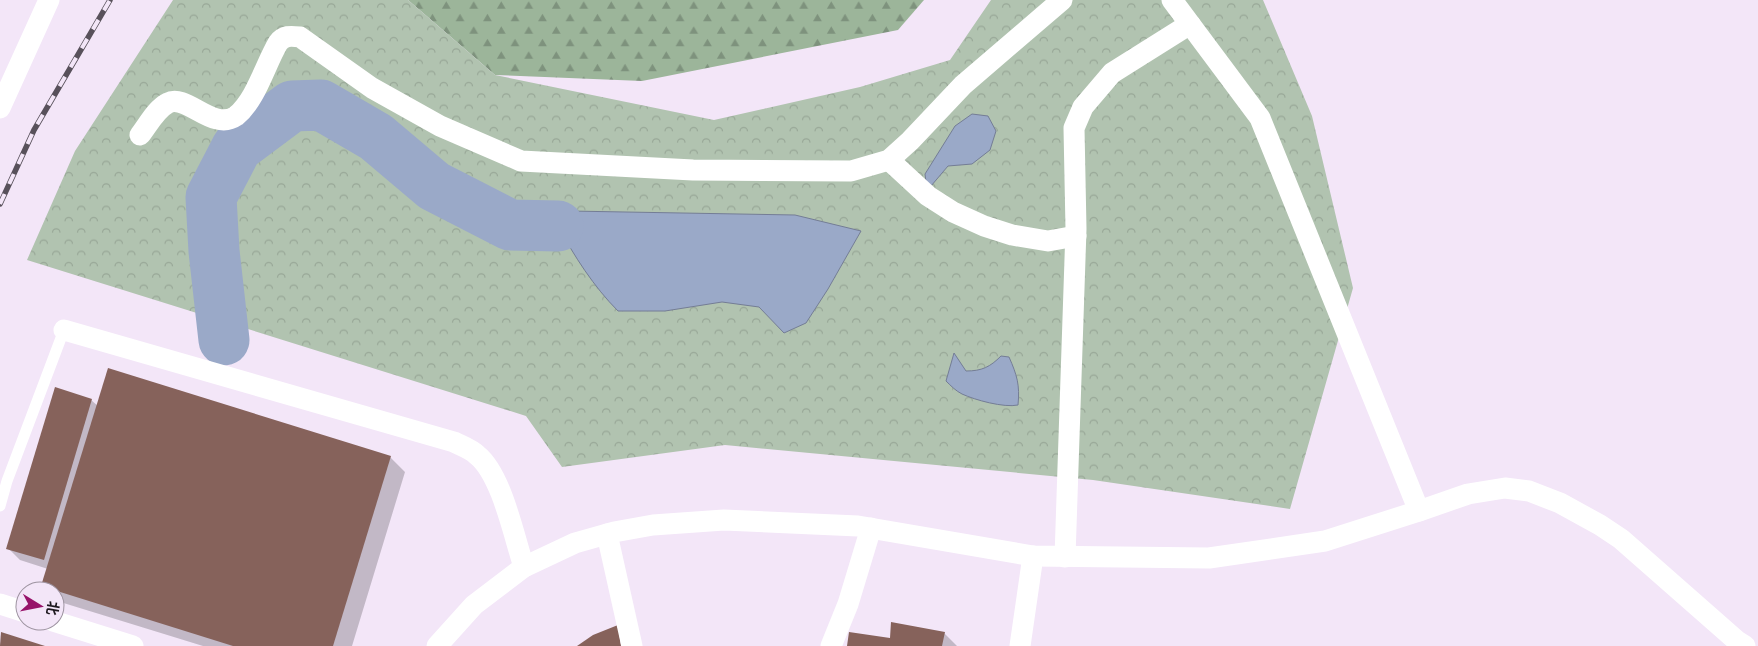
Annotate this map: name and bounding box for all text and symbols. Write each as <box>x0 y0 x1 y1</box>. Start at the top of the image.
north arrow <box>15 581 65 631</box>
text: 北 <box>44 600 62 617</box>

